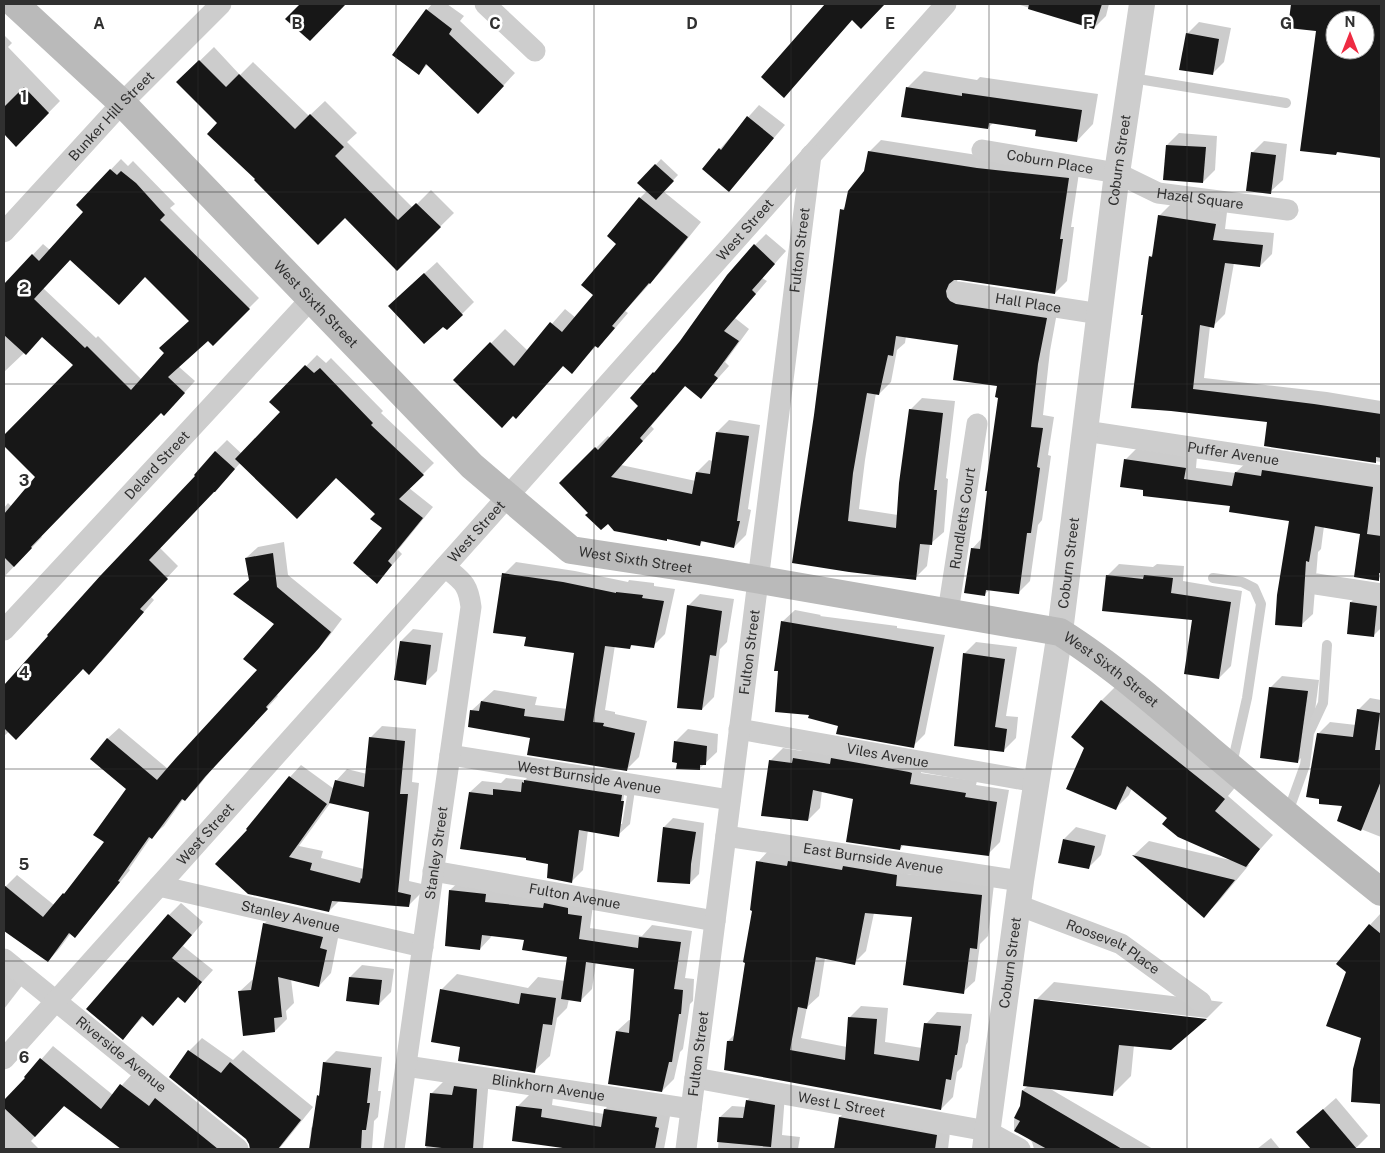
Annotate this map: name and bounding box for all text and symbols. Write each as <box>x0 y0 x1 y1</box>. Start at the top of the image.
north arrow <box>1325 10 1375 60</box>
text: A <box>93 14 105 33</box>
text: B <box>292 14 303 33</box>
text: C <box>489 14 501 33</box>
text: D <box>686 14 698 33</box>
text: E <box>885 14 895 33</box>
text: F <box>1083 14 1093 33</box>
text: G <box>1280 14 1292 33</box>
text: N <box>1345 14 1355 30</box>
street label: Bunker Hill Street <box>65 68 157 164</box>
text: 1 <box>21 87 27 106</box>
street label: Coburn Street <box>1105 113 1134 207</box>
street label: Coburn Place <box>1006 146 1095 177</box>
street label: Hazel Square <box>1156 185 1245 212</box>
street label: West Street <box>713 196 777 264</box>
street label: Fulton Street <box>786 207 813 294</box>
street label: West Sixth Street <box>270 257 361 351</box>
text: 2 <box>19 279 29 298</box>
street label: Hall Place <box>994 290 1062 316</box>
street label: Delard Street <box>121 427 193 503</box>
street label: Puffer Avenue <box>1186 439 1280 468</box>
street label: Rundletts Court <box>947 466 978 570</box>
text: 3 <box>19 471 29 490</box>
street label: West Street <box>445 497 508 566</box>
street label: Coburn Street <box>1055 516 1082 610</box>
street label: West Sixth Street <box>577 543 693 576</box>
street label: Fulton Street <box>736 608 763 696</box>
street label: West Sixth Street <box>1061 628 1162 710</box>
text: 4 <box>19 663 30 682</box>
street label: Viles Avenue <box>845 740 930 771</box>
street label: West Burnside Avenue <box>516 758 663 797</box>
street label: West Street <box>174 800 237 868</box>
street label: Stanley Street <box>422 805 451 901</box>
street label: East Burnside Avenue <box>802 840 945 877</box>
text: 5 <box>19 855 30 874</box>
street label: Fulton Avenue <box>528 880 622 912</box>
street label: Stanley Avenue <box>239 897 342 936</box>
street label: Coburn Street <box>996 916 1024 1009</box>
street label: Roosevelt Place <box>1064 916 1163 977</box>
street label: Fulton Street <box>685 1010 711 1097</box>
street label: Riverside Avenue <box>73 1013 170 1096</box>
text: 6 <box>19 1048 29 1067</box>
street label: Blinkhorn Avenue <box>491 1071 606 1104</box>
street label: West L Street <box>796 1089 887 1120</box>

